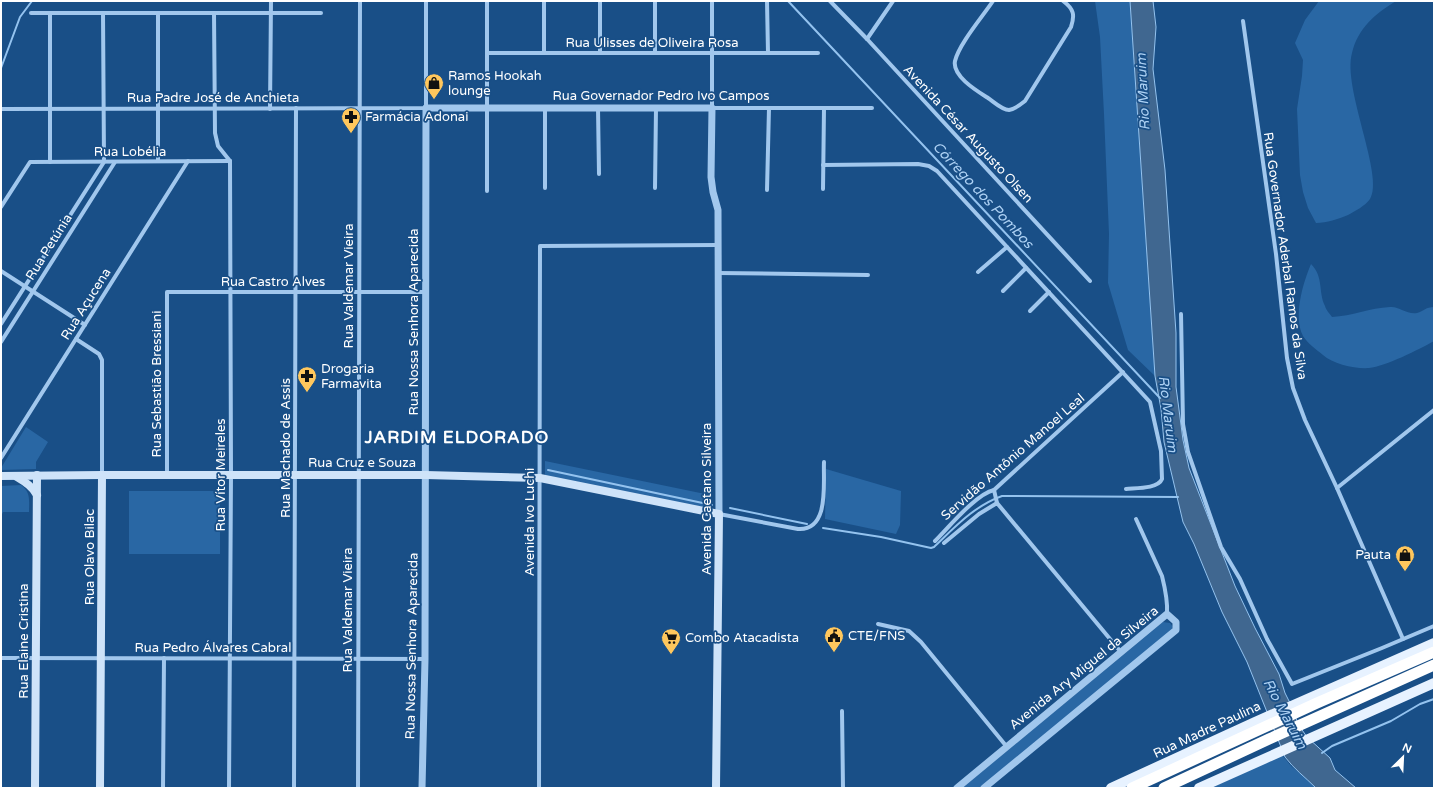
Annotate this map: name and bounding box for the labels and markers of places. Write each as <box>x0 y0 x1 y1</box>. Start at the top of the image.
place label: Ramos Hookah lounge <box>448 68 542 99</box>
shop icon: Ramos Hookah lounge <box>423 72 445 100</box>
pharmacy icon: Farmácia Adonai <box>340 106 362 134</box>
place label: Farmácia Adonai <box>365 109 468 125</box>
place label: Drogaria Farmavita <box>321 361 382 392</box>
pharmacy icon: Drogaria Farmavita <box>296 365 318 393</box>
shop icon: Pauta <box>1394 544 1416 572</box>
place label: Pauta <box>1355 547 1391 563</box>
public building icon: CTE/FNS <box>823 625 845 653</box>
supermarket icon: Combo Atacadista <box>660 627 682 655</box>
place label: CTE/FNS <box>848 628 905 644</box>
place label: Combo Atacadista <box>685 630 799 646</box>

